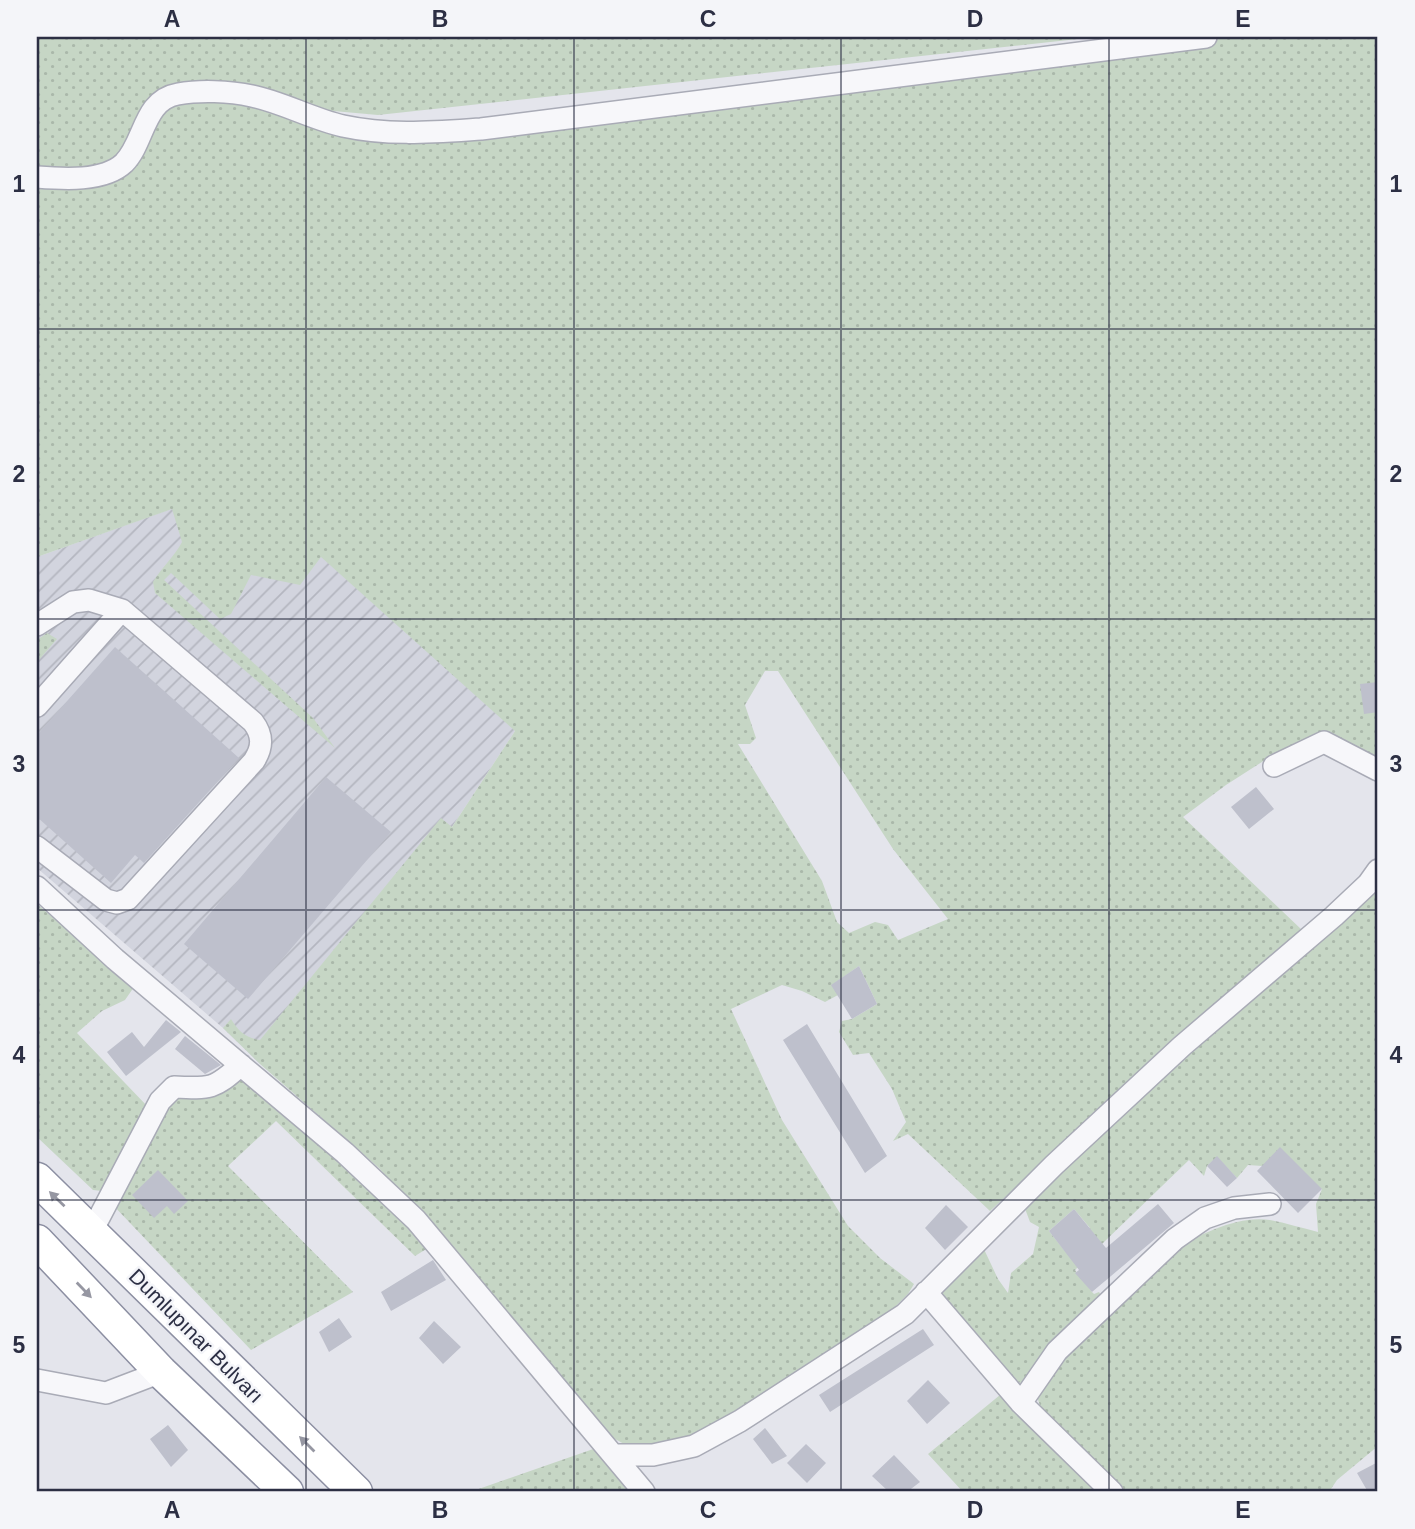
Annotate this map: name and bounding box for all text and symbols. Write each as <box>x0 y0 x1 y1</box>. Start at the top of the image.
text: A <box>164 6 180 32</box>
text: B <box>432 6 448 32</box>
text: C <box>700 6 716 32</box>
text: D <box>967 6 983 32</box>
text: E <box>1235 6 1251 32</box>
text: 1 <box>13 171 26 197</box>
text: 1 <box>1390 171 1403 197</box>
text: 2 <box>13 461 25 487</box>
text: 2 <box>1390 461 1402 487</box>
text: 3 <box>13 751 25 777</box>
text: 3 <box>1390 751 1402 777</box>
text: 4 <box>13 1042 26 1068</box>
text: 4 <box>1390 1042 1403 1068</box>
one-way arrow <box>49 1191 66 1208</box>
street label: Dumlupınar Bulvarı <box>125 1264 268 1407</box>
one-way arrow <box>75 1282 92 1299</box>
text: 5 <box>13 1332 26 1358</box>
text: 5 <box>1390 1332 1403 1358</box>
one-way arrow <box>299 1437 316 1453</box>
text: A <box>164 1497 180 1523</box>
text: B <box>432 1497 448 1523</box>
text: C <box>700 1497 716 1523</box>
text: D <box>967 1497 983 1523</box>
text: E <box>1235 1497 1251 1523</box>

